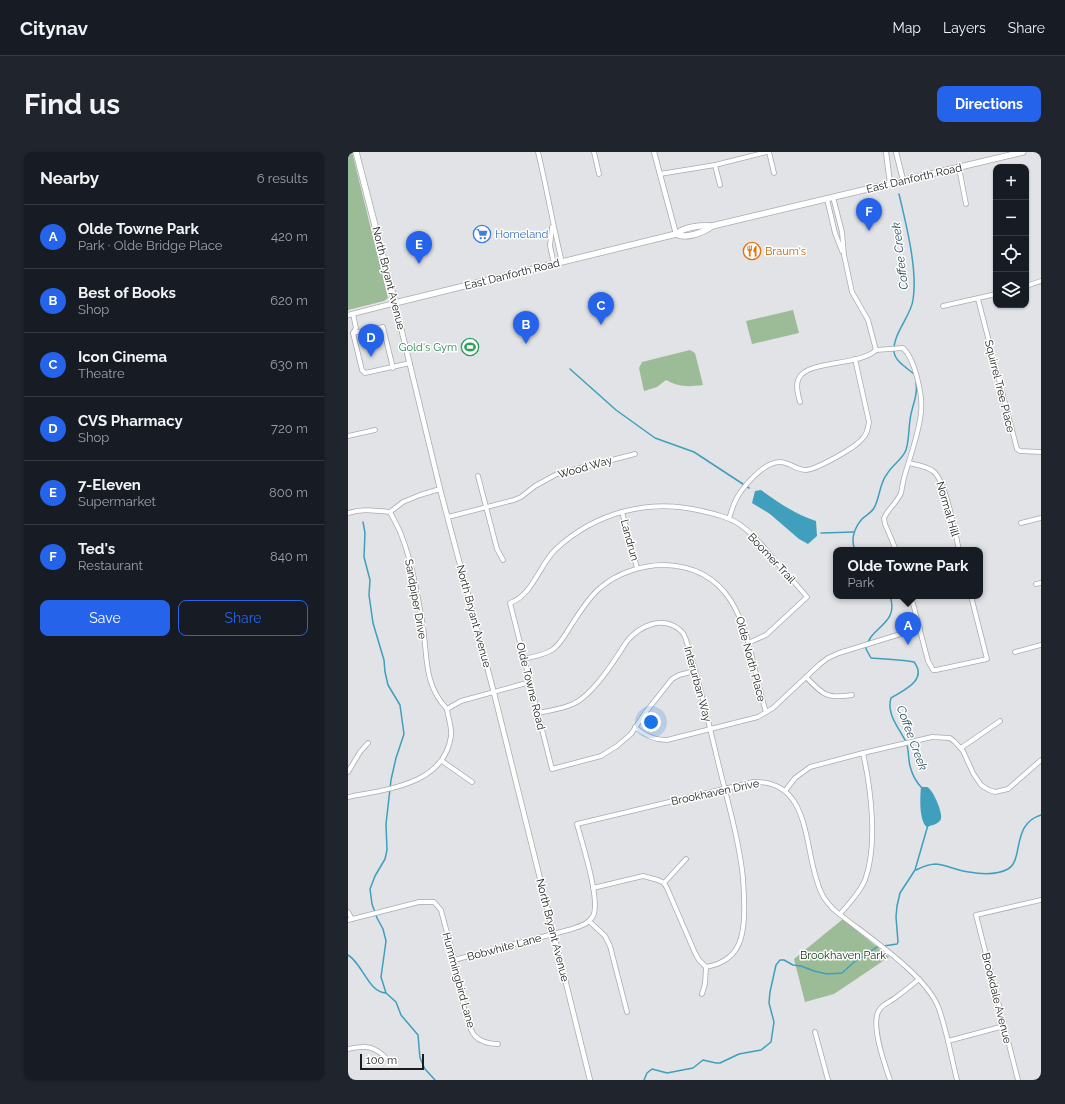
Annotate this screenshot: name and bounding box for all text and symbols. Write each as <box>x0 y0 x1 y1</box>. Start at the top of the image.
text: Citynav <box>20 17 88 39</box>
text: Map <box>893 20 921 36</box>
text: Layers <box>943 20 986 36</box>
text: Share <box>1008 20 1045 36</box>
button: Directions <box>937 86 1041 122</box>
text: Find us <box>24 88 120 121</box>
street label: East Danforth Road <box>865 161 963 196</box>
map controls <box>993 164 1029 308</box>
button: + <box>993 164 1029 200</box>
text: Nearby <box>40 168 99 188</box>
text: 6 results <box>257 171 308 186</box>
pin: F <box>856 198 882 231</box>
button: − <box>993 200 1029 236</box>
text: Olde Towne Park <box>78 220 199 238</box>
water label: Coffee Creek <box>889 221 911 291</box>
supermarket icon: Homeland <box>472 224 492 244</box>
street label: North Bryant Avenue <box>369 225 408 332</box>
place label: Homeland <box>495 228 549 241</box>
text: A <box>49 229 57 244</box>
text: 420 m <box>271 229 308 244</box>
pin: E <box>406 231 432 264</box>
button: locate <box>993 236 1029 272</box>
text: Park · Olde Bridge Place <box>78 238 223 253</box>
restaurant icon: Braum's <box>742 241 762 261</box>
place label: Braum's <box>765 245 806 258</box>
street label: East Danforth Road <box>463 256 561 293</box>
button: layers <box>993 272 1029 308</box>
text: Best of Books <box>78 284 176 302</box>
pin: C <box>588 292 614 325</box>
text: B <box>49 293 57 308</box>
text: 620 m <box>270 293 308 308</box>
text: Shop <box>78 302 109 317</box>
pin: B <box>513 311 539 344</box>
pin: D <box>358 324 384 357</box>
sports icon: Gold's Gym <box>460 337 480 357</box>
street label: Squirrel Tree Place <box>982 338 1017 434</box>
place label: Gold's Gym <box>399 341 457 354</box>
text: Icon Cinema <box>78 348 167 366</box>
text: C <box>49 357 57 372</box>
text: 630 m <box>270 357 308 372</box>
text: Theatre <box>78 366 125 381</box>
text: CVS Pharmacy <box>78 412 183 430</box>
text: D <box>48 421 58 436</box>
text: 720 m <box>271 421 308 436</box>
text: Shop <box>78 430 109 445</box>
street label: Wood Way <box>557 454 614 481</box>
text: 7-Eleven <box>78 476 141 494</box>
street label: Normal Hill <box>933 480 962 538</box>
text: E <box>49 485 57 500</box>
text: 800 m <box>269 485 308 500</box>
text: Supermarket <box>78 494 156 509</box>
street label: Landrun <box>618 518 641 562</box>
street label: Boomer Trail <box>745 530 798 586</box>
text: Ted's <box>78 540 115 558</box>
popup <box>833 547 983 599</box>
text: F <box>49 549 57 564</box>
text: 840 m <box>270 549 308 564</box>
text: Olde Towne Park <box>848 557 968 575</box>
text: Restaurant <box>78 558 143 573</box>
street label: Sandpiper Drive <box>402 558 429 641</box>
street label: North Bryant Avenue <box>454 563 494 669</box>
text: Park <box>848 575 874 590</box>
button: Save <box>40 600 170 636</box>
button: Share <box>178 600 308 636</box>
pin: A <box>895 612 921 645</box>
street label: Olde North Place <box>733 615 768 704</box>
street label: Olde Towne Road <box>513 641 548 731</box>
street label: Interurban Way <box>681 645 714 723</box>
water label: Coffee Creek <box>894 704 930 773</box>
your location <box>641 712 661 732</box>
street label: Brookhaven Drive <box>670 777 761 808</box>
street label: North Bryant Avenue <box>533 877 572 984</box>
street label: Hummingbird Lane <box>440 931 478 1030</box>
street label: Bobwhite Lane <box>466 931 543 964</box>
park label: Brookhaven Park <box>800 949 886 962</box>
street label: Brookdale Avenue <box>979 951 1014 1045</box>
scale bar <box>360 1052 424 1071</box>
text: 100 m <box>366 1054 397 1067</box>

